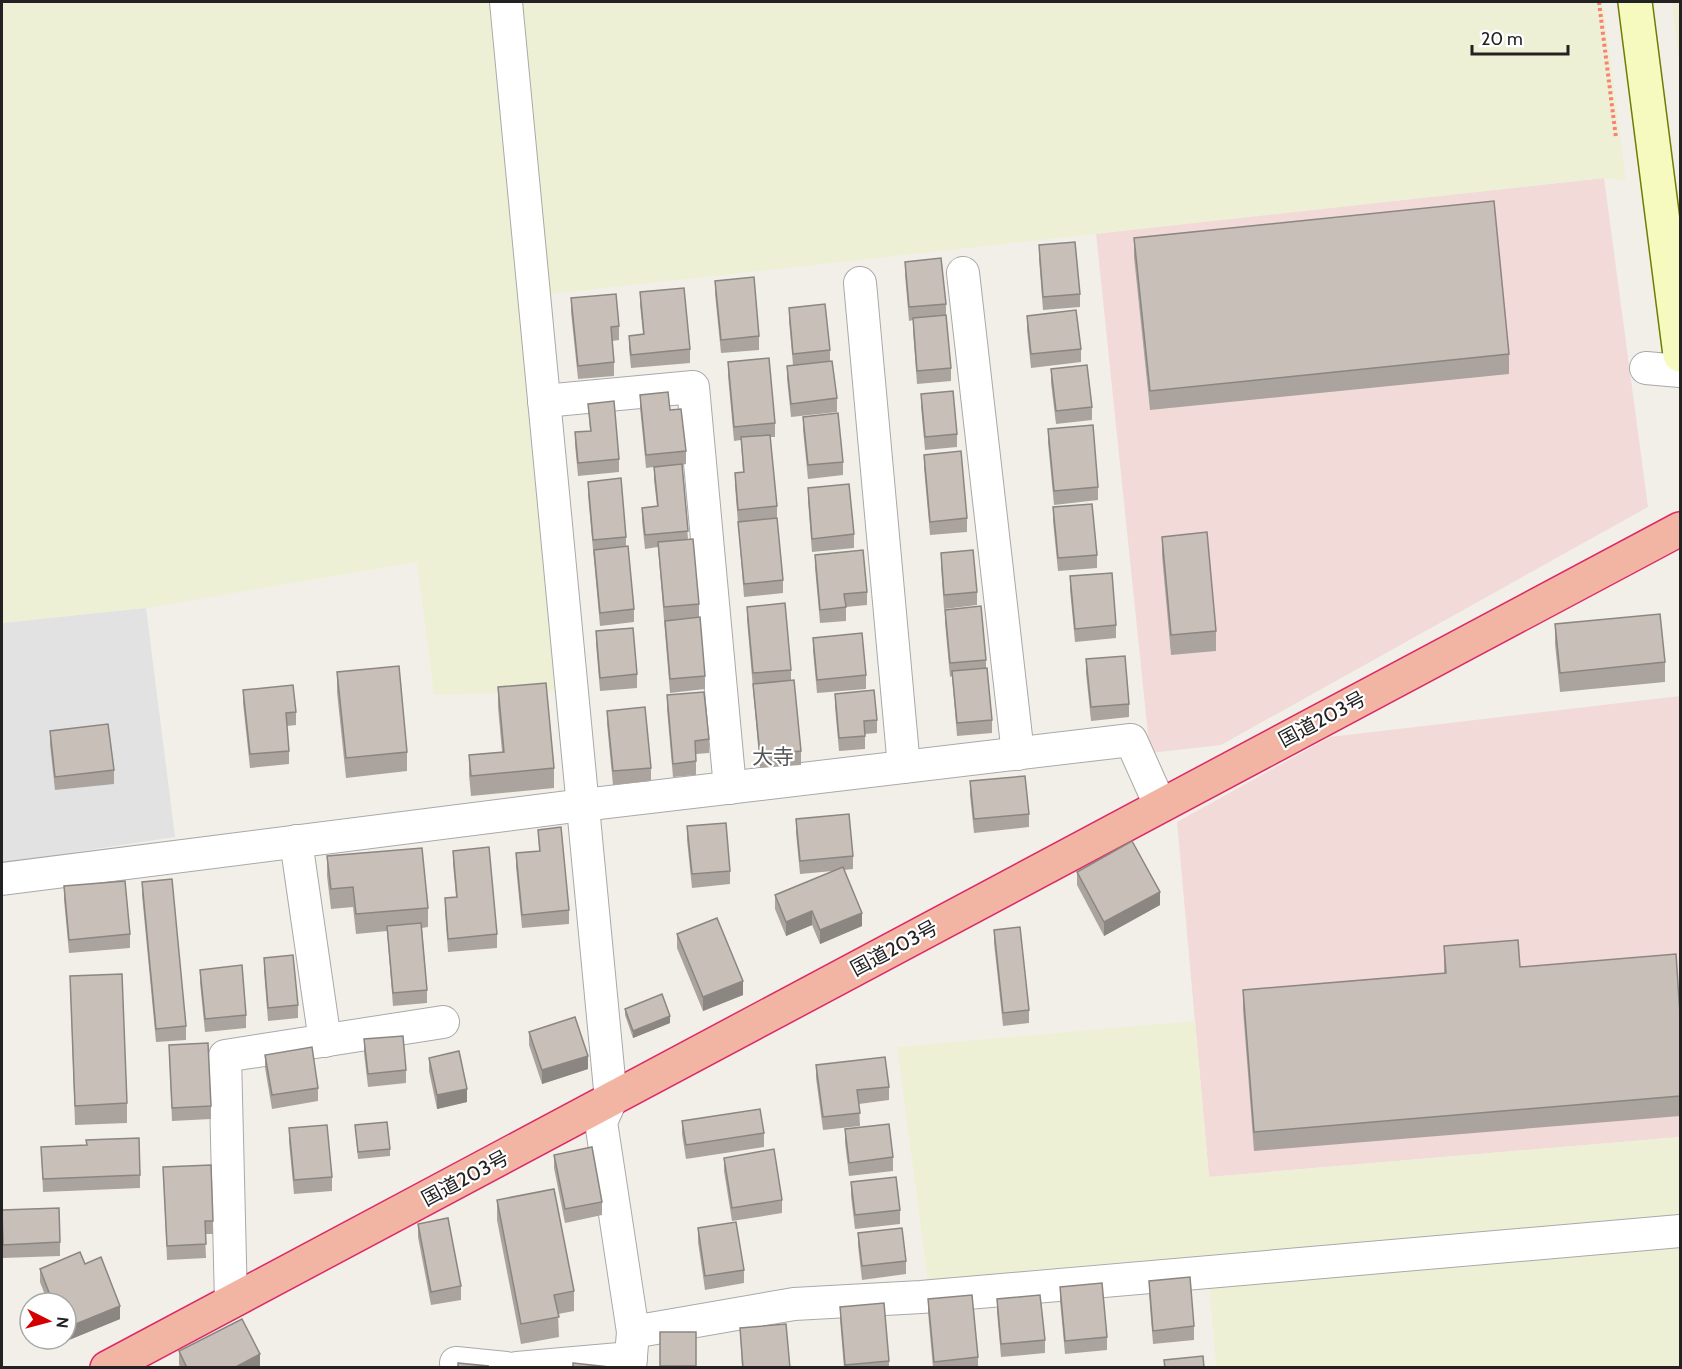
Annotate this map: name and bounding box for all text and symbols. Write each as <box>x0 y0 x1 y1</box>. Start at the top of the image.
scale bar <box>1472 18 1568 56</box>
text: 20 m <box>1481 28 1523 50</box>
street label: 国道203号 <box>1274 686 1370 752</box>
district label: 大寺 <box>752 744 794 769</box>
street label: 国道203号 <box>846 915 942 981</box>
street label: 国道203号 <box>417 1145 513 1211</box>
north arrow <box>18 1291 78 1351</box>
text: N <box>52 1316 72 1329</box>

